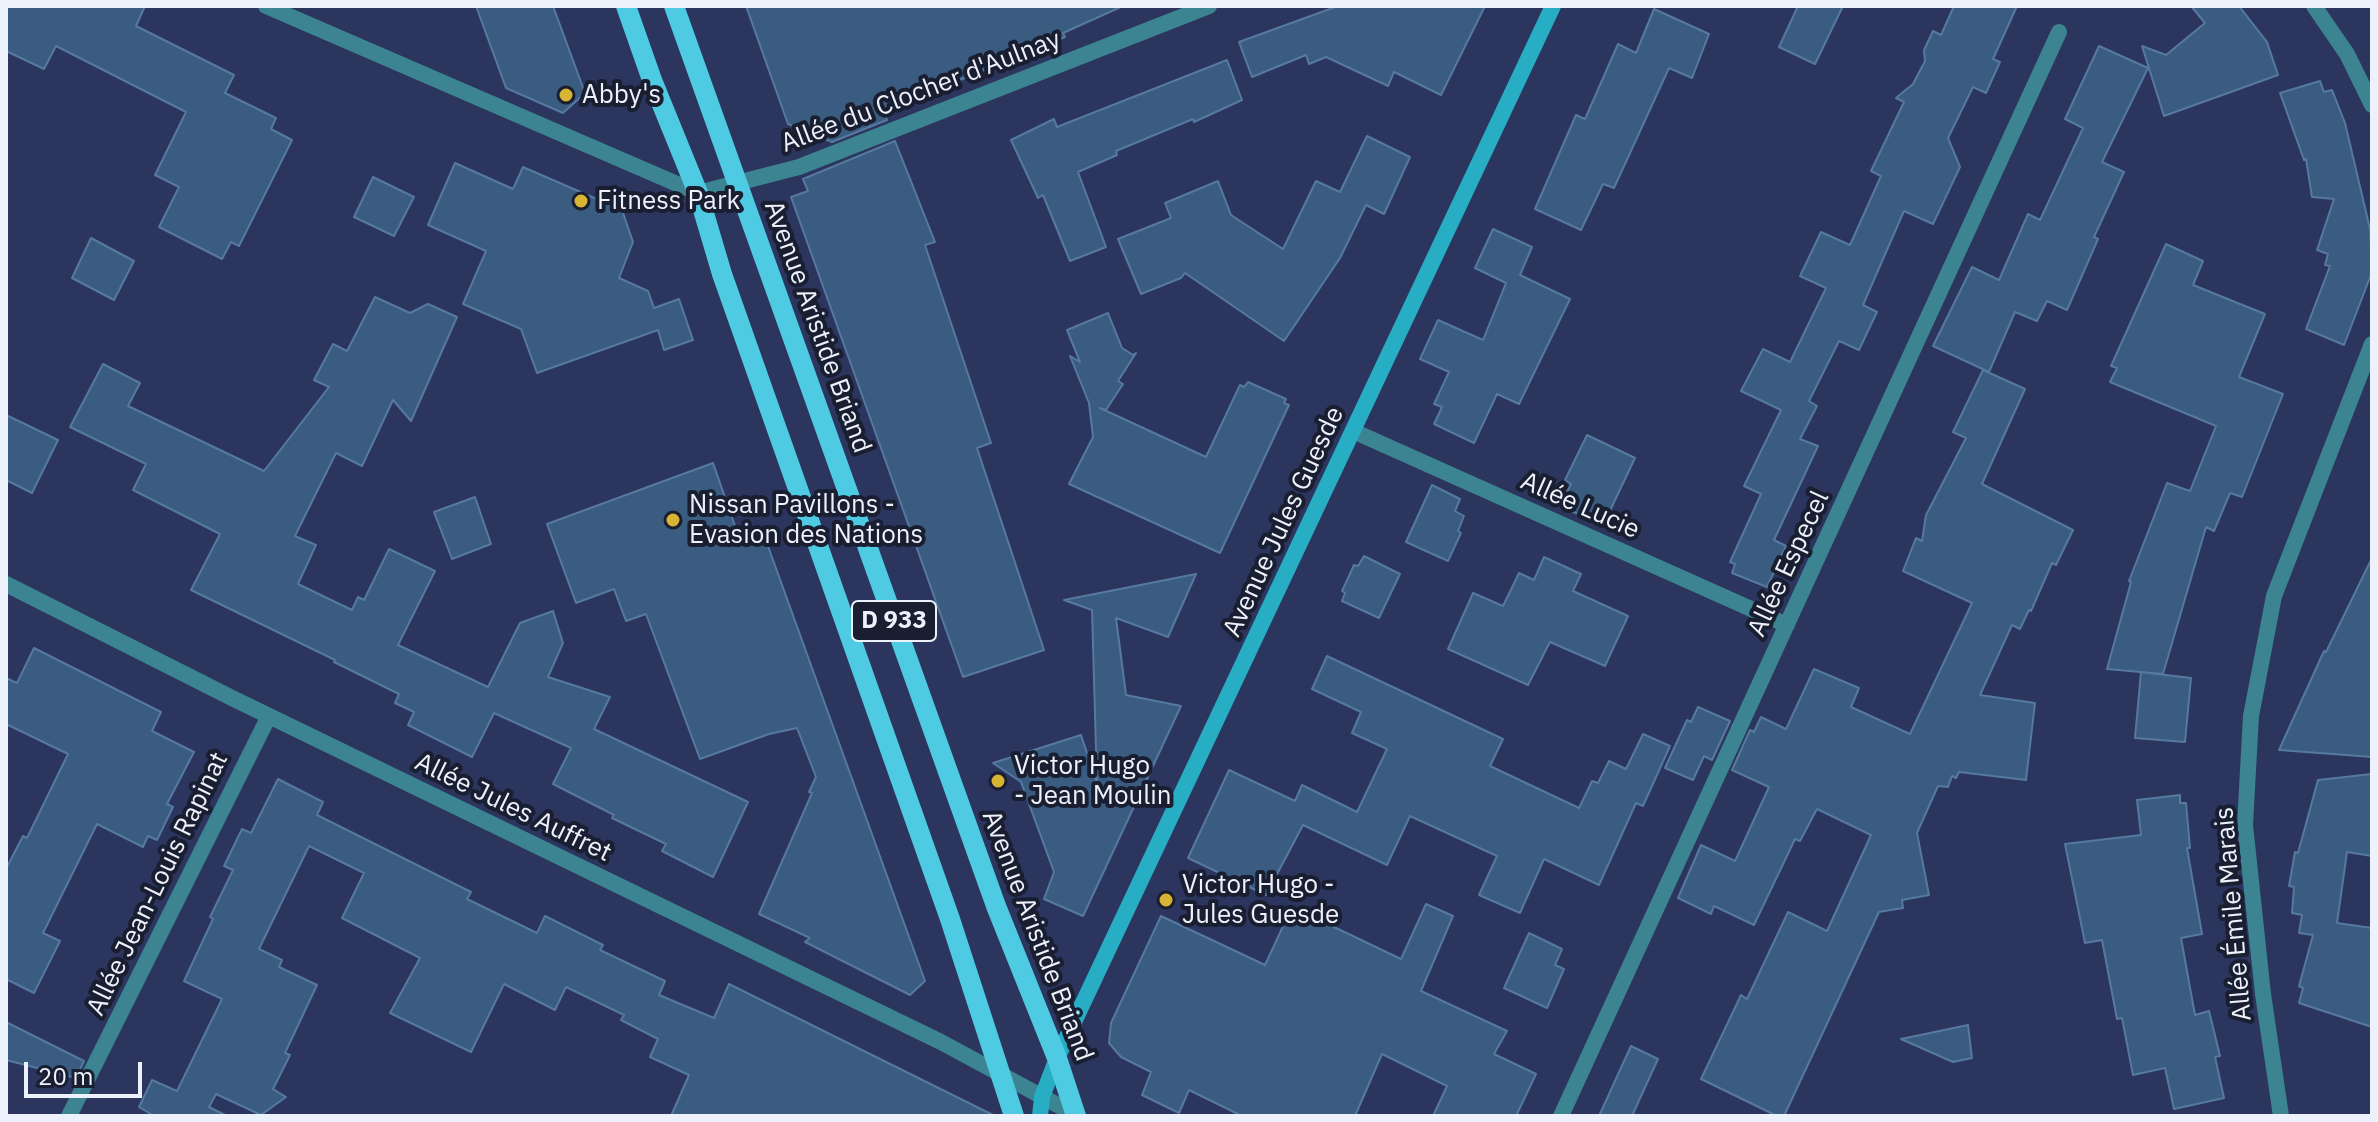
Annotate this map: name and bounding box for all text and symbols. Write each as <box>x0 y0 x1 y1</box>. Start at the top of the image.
street label: Allée du Clocher d'Aulnay <box>777 24 1065 160</box>
place label: Abby's <box>582 79 661 111</box>
marker: Abby's <box>557 86 575 104</box>
place label: Fitness Park <box>597 185 740 217</box>
marker: Fitness Park <box>572 192 590 210</box>
street label: Avenue Aristide Briand <box>757 197 877 457</box>
street label: Avenue Jules Guesde <box>1217 402 1351 642</box>
street label: Allée Lucie <box>1516 466 1644 546</box>
street label: Allée Especel <box>1742 486 1836 642</box>
place label: Nissan Pavillons - Evasion des Nations <box>689 489 923 550</box>
marker: Nissan Pavillons - Evasion des Nations <box>664 511 682 529</box>
road number: D 933 <box>852 601 936 641</box>
street label: Allée Jean-Louis Rapinat <box>81 747 235 1021</box>
street label: Allée Jules Auffret <box>410 747 616 869</box>
place label: Victor Hugo - Jean Moulin <box>1014 750 1172 812</box>
marker: Victor Hugo - Jean Moulin <box>989 772 1007 790</box>
street label: Avenue Aristide Briand <box>975 806 1099 1066</box>
street label: Allée Émile Marais <box>2209 806 2259 1022</box>
place label: Victor Hugo - Jules Guesde <box>1182 869 1339 930</box>
marker: Victor Hugo - Jules Guesde <box>1157 891 1175 909</box>
scale bar <box>28 1046 146 1096</box>
text: 20 m <box>38 1060 93 1092</box>

